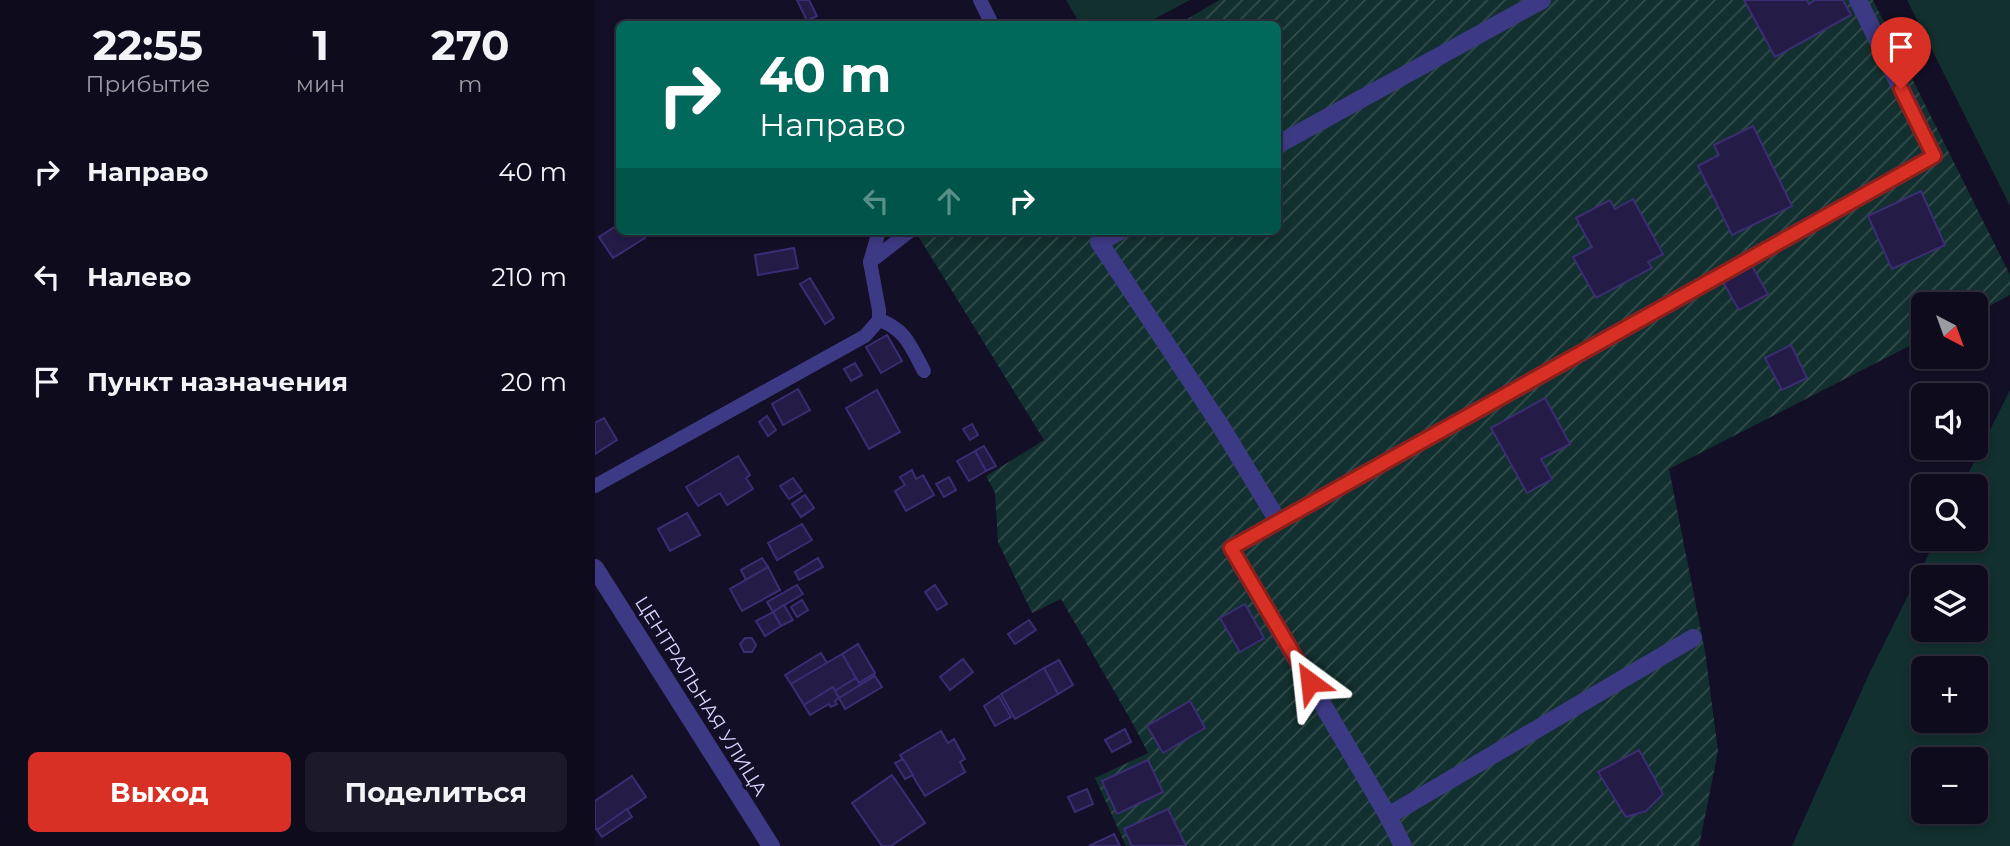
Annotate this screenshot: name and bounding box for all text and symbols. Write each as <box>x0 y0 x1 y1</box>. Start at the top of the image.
pin <box>1871 17 1931 89</box>
text: 22:55 <box>93 19 203 71</box>
text: 1 <box>312 19 329 71</box>
text: 270 <box>431 19 509 71</box>
icon: arrive <box>1882 28 1920 66</box>
text: 40 m <box>759 45 891 104</box>
icon: right <box>644 49 735 140</box>
text: Прибытие <box>86 70 210 98</box>
text: мин <box>296 70 345 98</box>
text: m <box>458 70 482 98</box>
text: Направо <box>759 105 906 144</box>
icon: right <box>28 153 66 191</box>
text: Направо <box>87 156 208 188</box>
text: 40 m <box>498 156 567 188</box>
icon: left <box>857 182 895 220</box>
icon: ahead <box>930 182 968 220</box>
icon: right <box>1003 182 1041 220</box>
icon: left <box>28 258 66 296</box>
text: Налево <box>87 261 191 293</box>
text: 210 m <box>491 261 567 293</box>
north arrow <box>1911 292 1988 369</box>
map controls <box>1911 292 1988 824</box>
icon: arrive <box>28 363 66 401</box>
text: Пункт назначения <box>87 366 348 398</box>
text: 20 m <box>501 366 567 398</box>
button: sound <box>1911 383 1988 460</box>
button: search <box>1911 474 1988 551</box>
button: layers <box>1911 565 1988 642</box>
street label: ЦЕНТРАЛЬНАЯ УЛИЦА <box>630 592 772 800</box>
position arrow <box>1273 645 1347 719</box>
button: + <box>1911 656 1988 733</box>
button: − <box>1911 747 1988 824</box>
button: Выход <box>28 752 291 832</box>
button: Поделиться <box>305 752 567 832</box>

